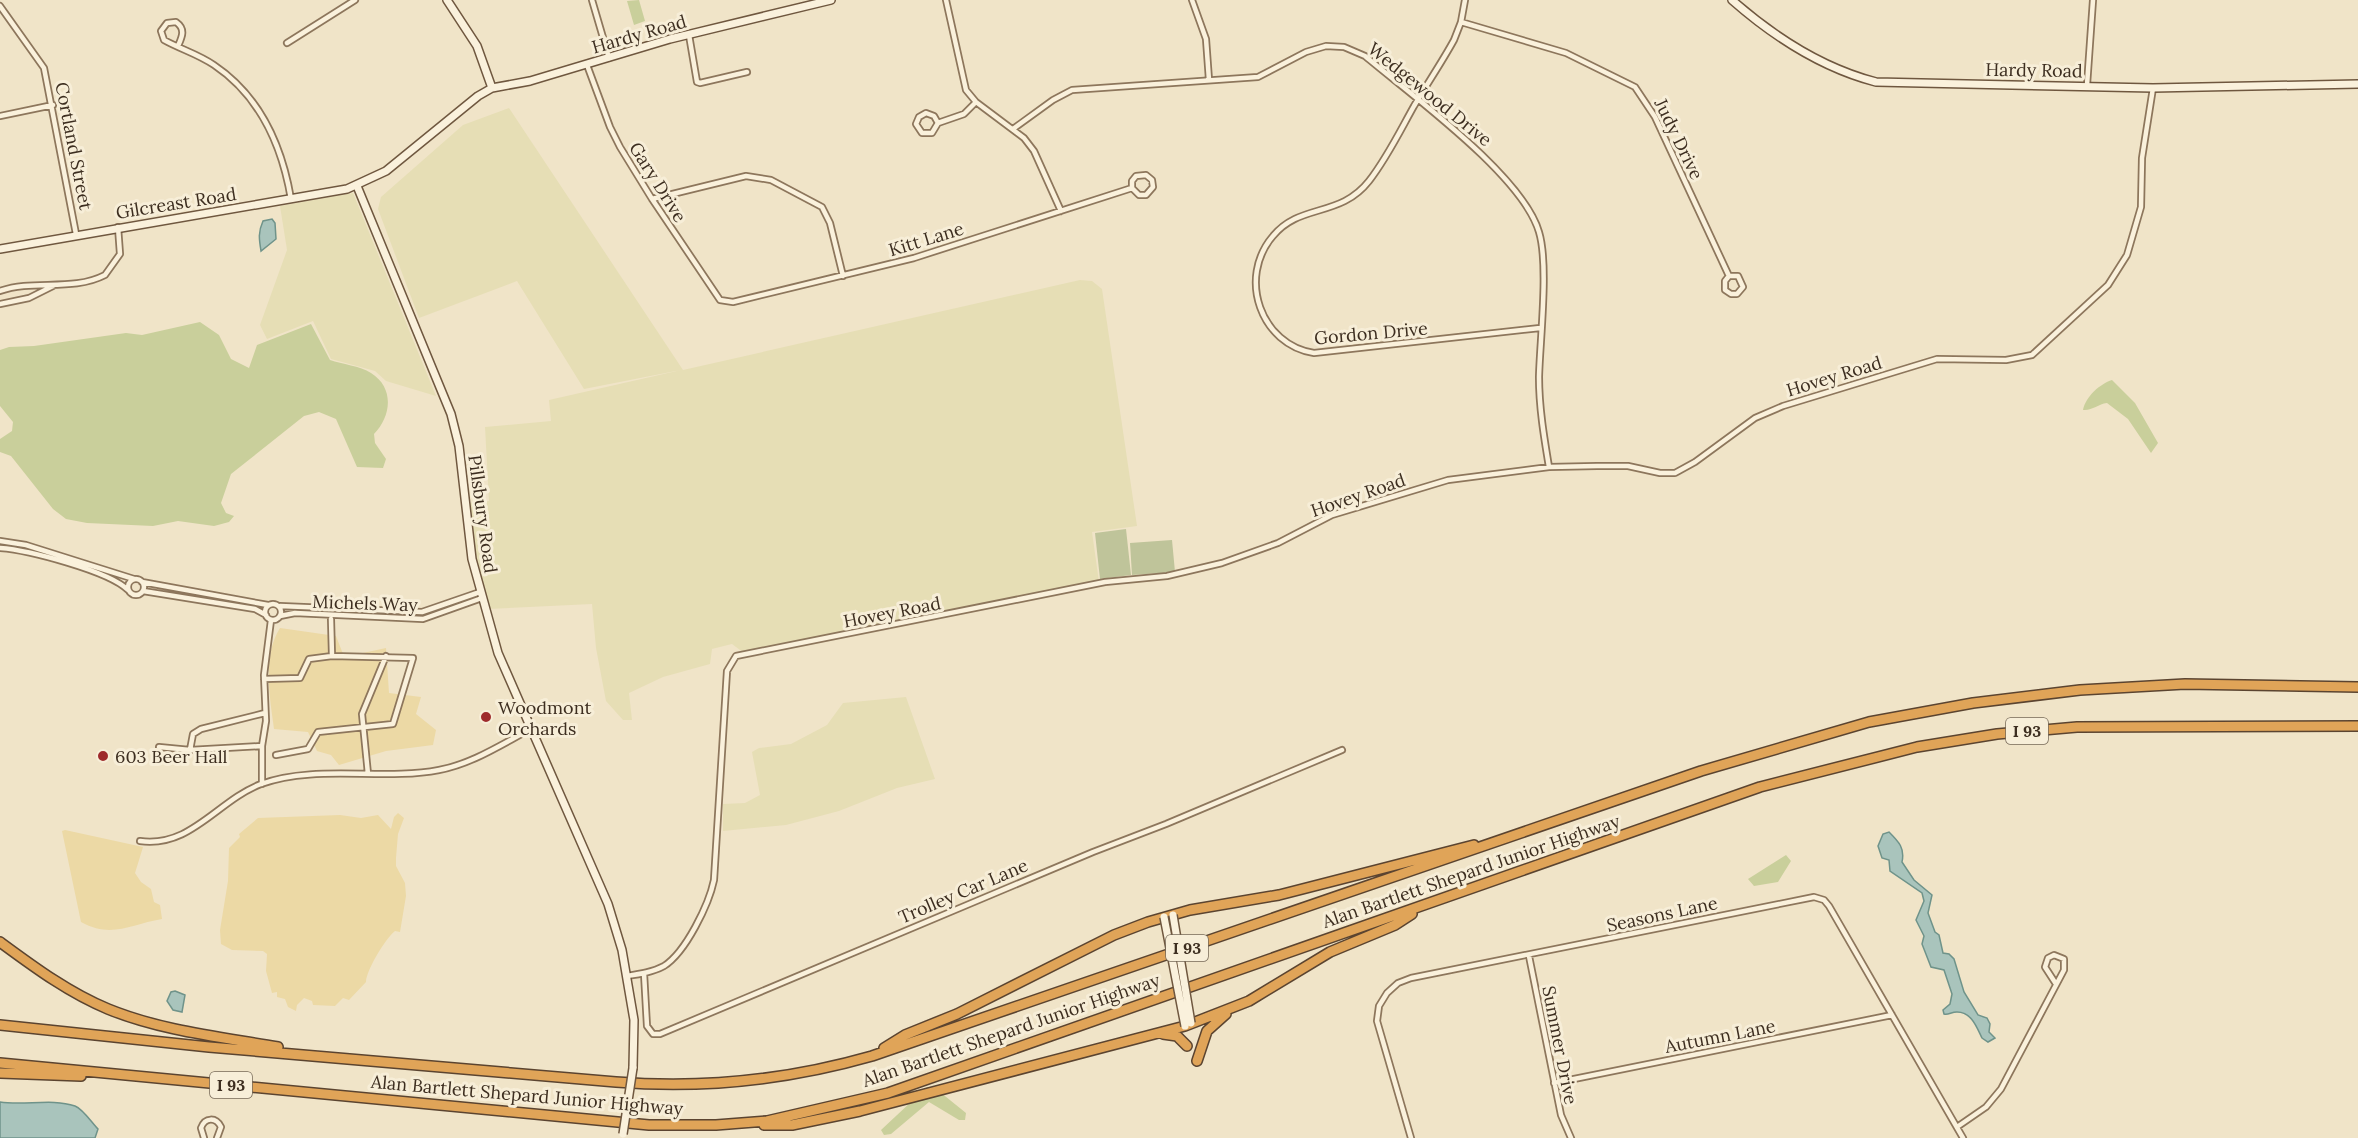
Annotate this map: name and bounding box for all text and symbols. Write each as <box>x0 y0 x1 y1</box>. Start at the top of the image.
street label: Hardy Road <box>589 9 689 58</box>
street label: Wedgewood Drive <box>1363 37 1497 151</box>
street label: Hardy Road <box>1985 58 2083 82</box>
street label: Cortland Street <box>50 80 98 212</box>
street label: Judy Drive <box>1649 94 1709 184</box>
street label: Gary Drive <box>624 138 692 227</box>
street label: Gilcreast Road <box>114 182 238 224</box>
street label: Kitt Lane <box>886 217 967 261</box>
street label: Gordon Drive <box>1313 317 1429 349</box>
street label: Hovey Road <box>1783 350 1885 401</box>
street label: Pillsbury Road <box>463 453 503 575</box>
street label: Hovey Road <box>1308 468 1409 522</box>
street label: Michels Way <box>312 590 419 616</box>
street label: Hovey Road <box>841 591 943 633</box>
place label: Woodmont Orchards <box>498 696 591 740</box>
marker: Woodmont Orchards <box>479 710 493 724</box>
road number: I 93 <box>2006 718 2048 744</box>
place label: 603 Beer Hall <box>115 745 228 768</box>
marker: 603 Beer Hall <box>96 749 110 763</box>
street label: Alan Bartlett Shepard Junior Highway <box>1318 809 1623 933</box>
street label: Trolley Car Lane <box>895 853 1031 929</box>
street label: Seasons Lane <box>1604 891 1720 937</box>
road number: I 93 <box>1166 935 1208 961</box>
street label: Alan Bartlett Shepard Junior Highway <box>858 968 1163 1092</box>
street label: Summer Drive <box>1537 984 1583 1106</box>
street label: Autumn Lane <box>1662 1014 1778 1058</box>
street label: Alan Bartlett Shepard Junior Highway <box>369 1070 684 1120</box>
road number: I 93 <box>210 1072 252 1098</box>

